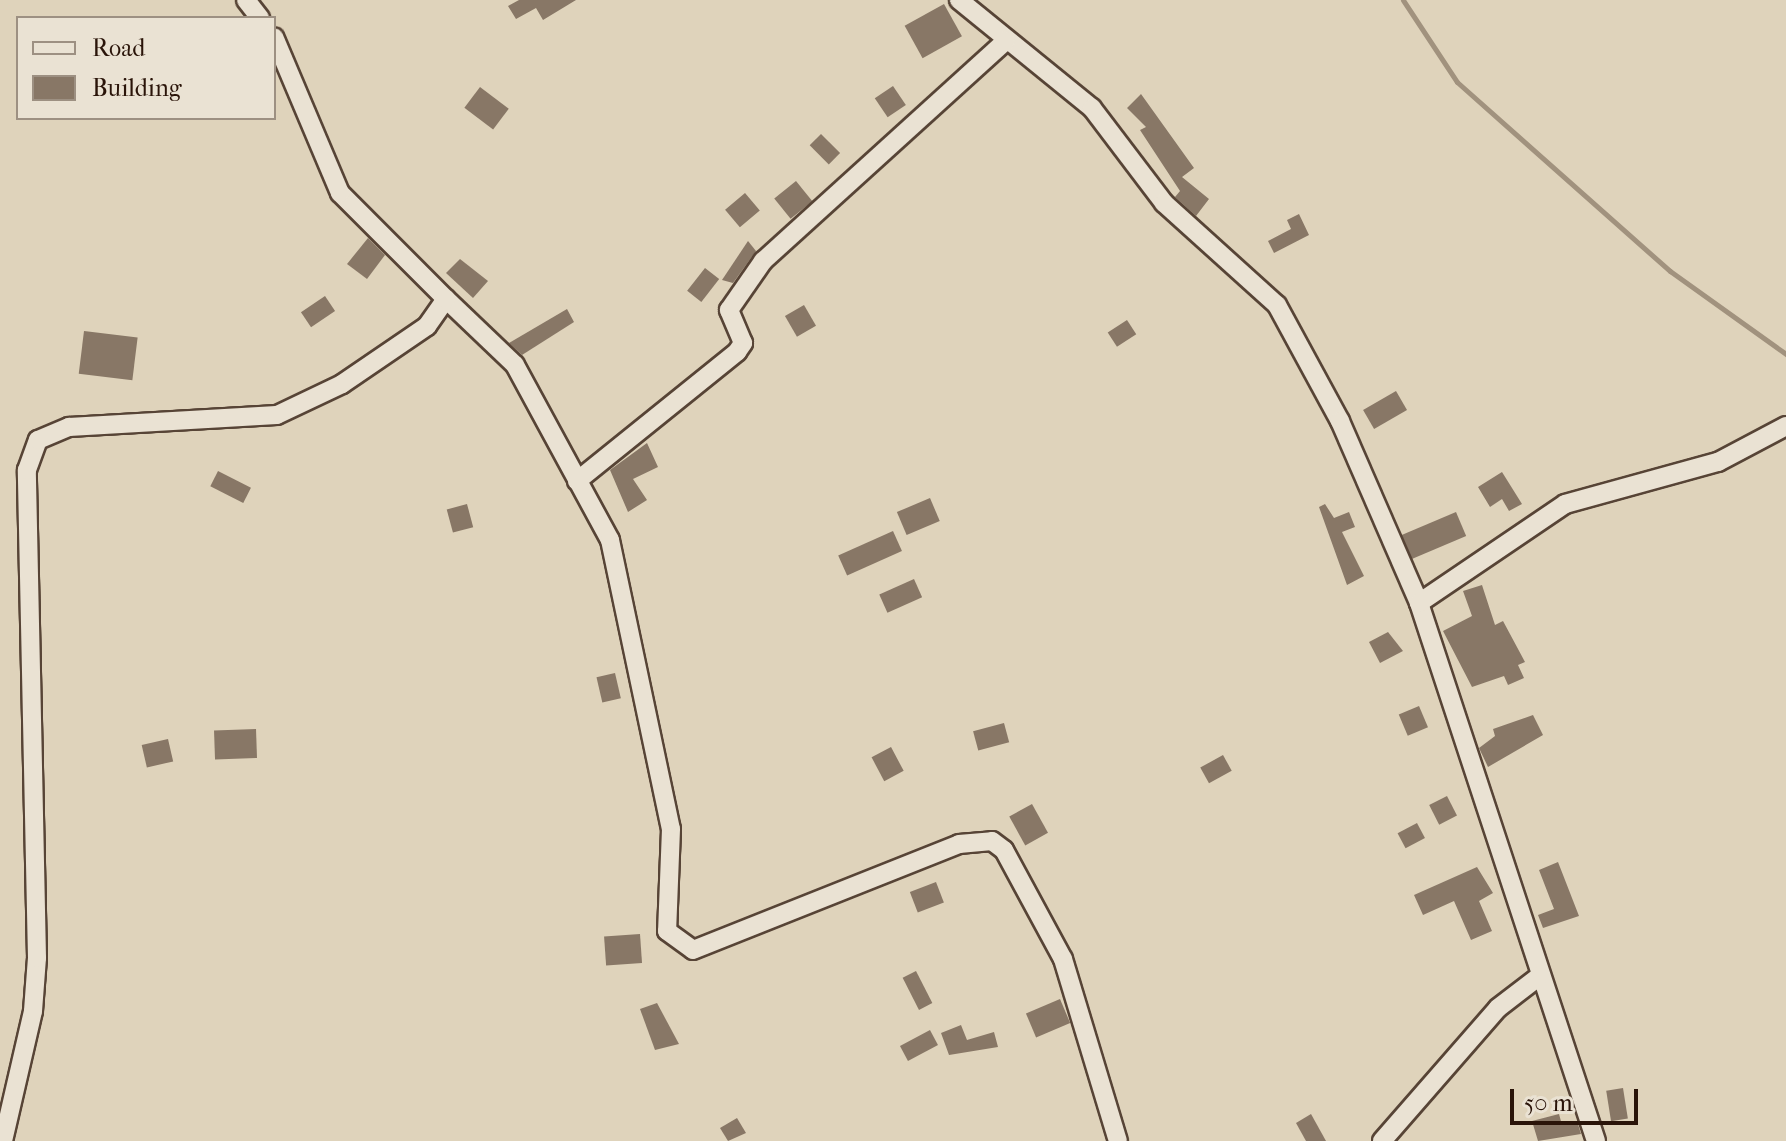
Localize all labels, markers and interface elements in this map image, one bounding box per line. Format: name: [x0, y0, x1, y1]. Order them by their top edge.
legend: [16, 16, 276, 120]
text: Road: [92, 34, 145, 62]
text: Building: [92, 74, 182, 102]
scale bar: [1514, 1073, 1642, 1123]
text: 50 m: [1524, 1089, 1573, 1117]

